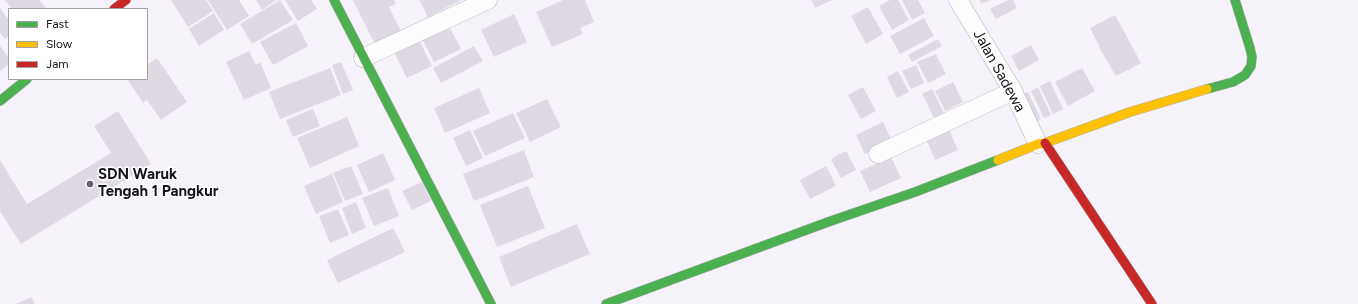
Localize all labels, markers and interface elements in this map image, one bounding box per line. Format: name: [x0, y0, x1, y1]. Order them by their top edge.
legend: [8, 8, 148, 80]
text: Fast: [46, 17, 69, 31]
street label: Jalan Sadewa: [969, 27, 1029, 115]
text: Slow: [46, 37, 72, 51]
text: Jam: [46, 57, 69, 71]
place label: SDN Waruk Tengah 1 Pangkur: [98, 166, 218, 201]
marker: SDN Waruk Tengah 1 Pangkur: [85, 179, 95, 189]

